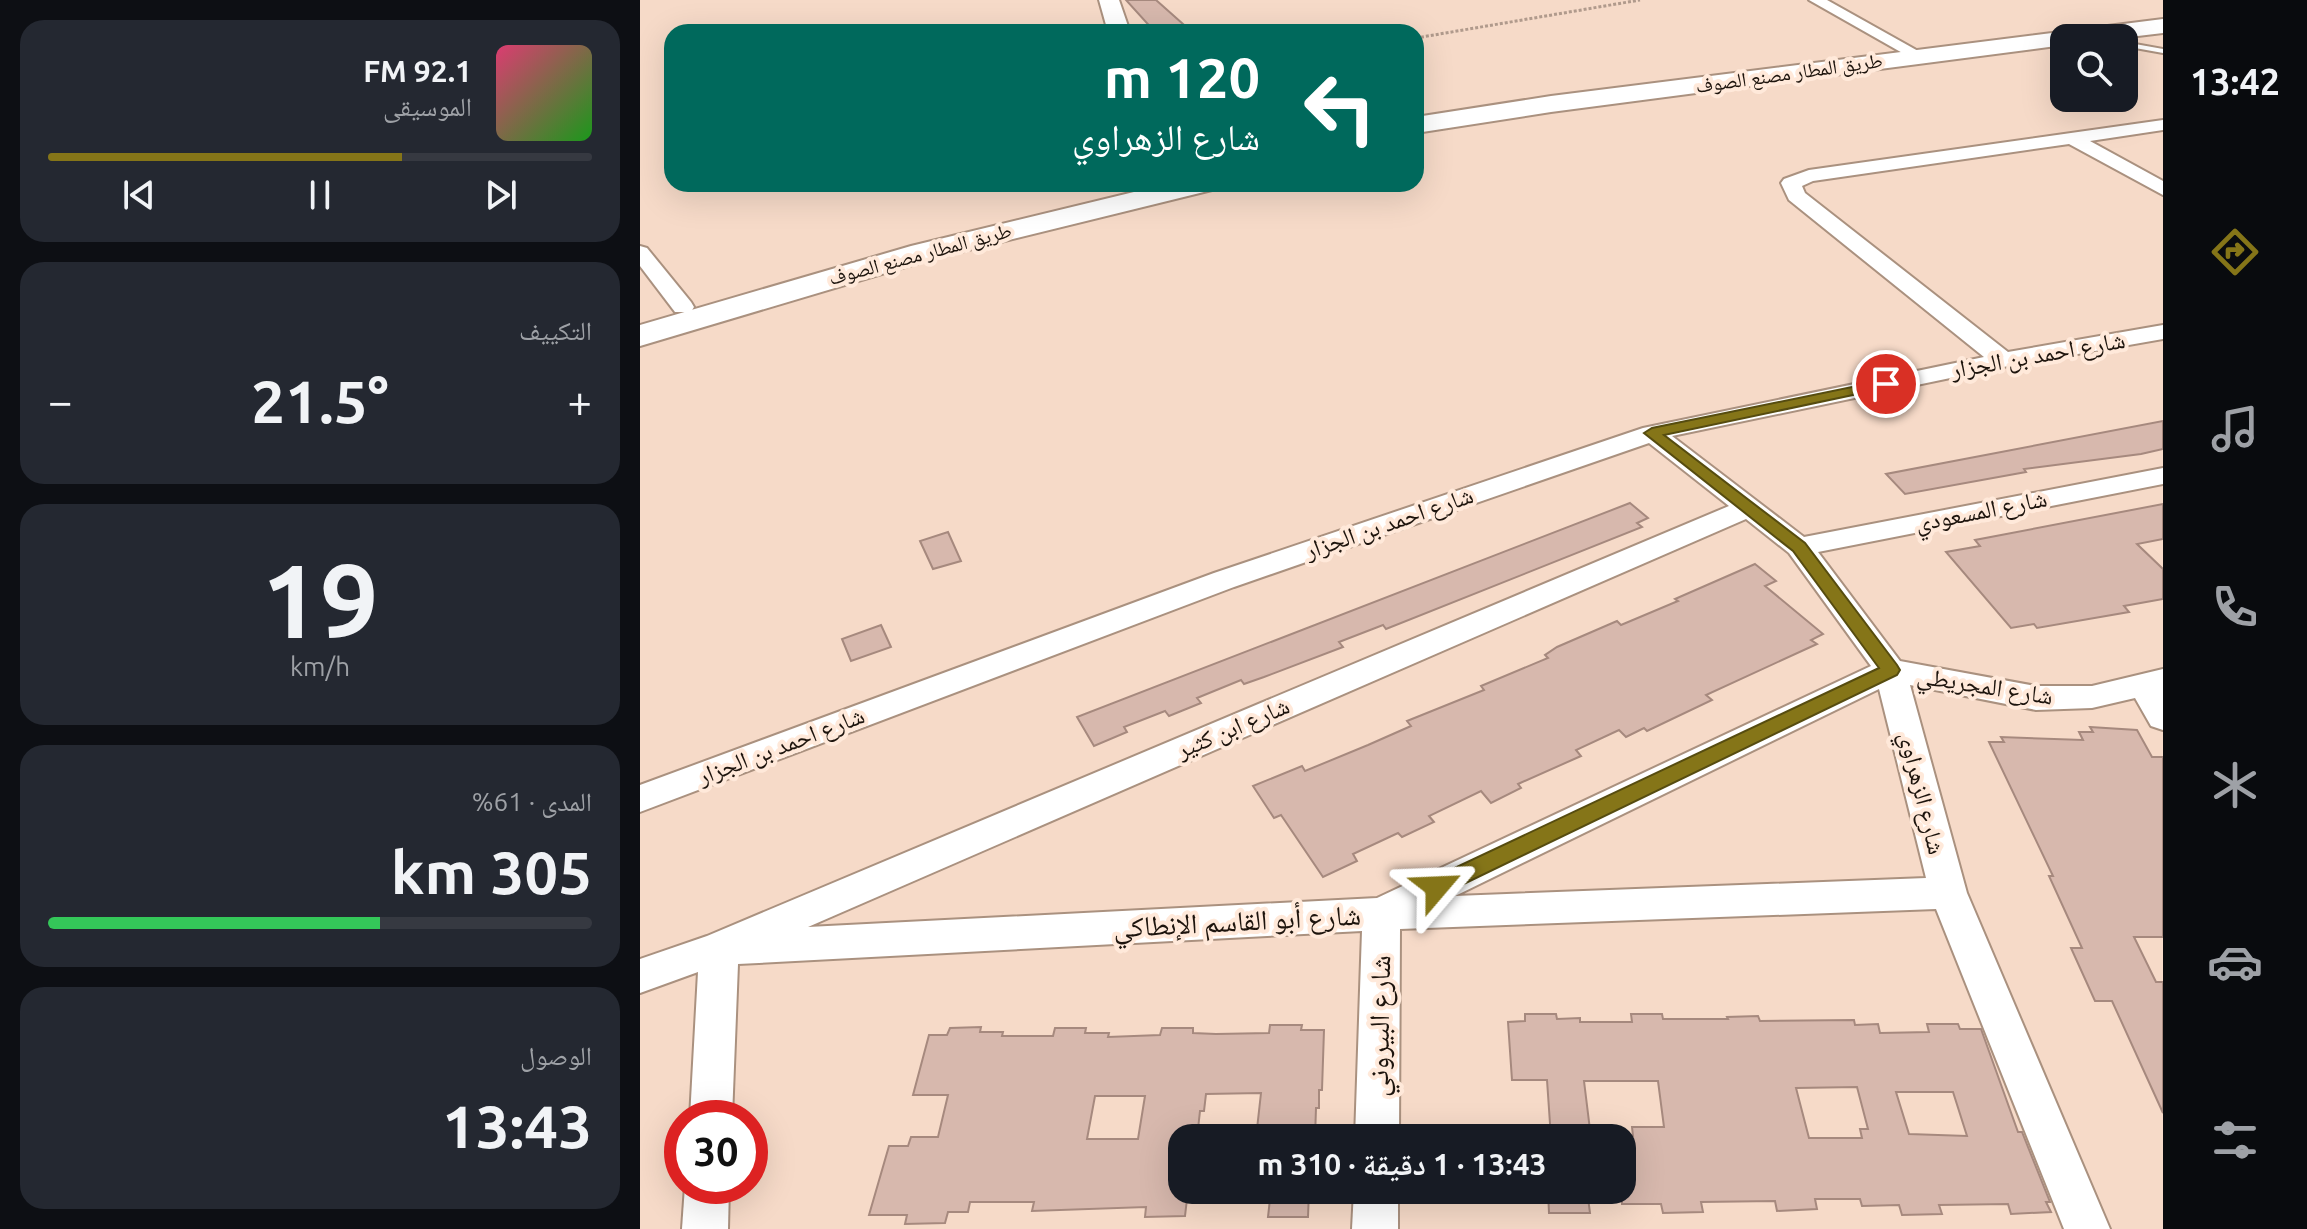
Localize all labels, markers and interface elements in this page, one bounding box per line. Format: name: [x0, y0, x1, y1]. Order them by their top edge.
map controls: [2050, 24, 2138, 112]
button: search: [2050, 24, 2138, 112]
text: 120 m: [1104, 46, 1260, 109]
street label: طريق المطار مصنع الصوف: [1694, 48, 1884, 99]
text: 92.1 FM: [363, 54, 472, 88]
icon: left: [1288, 56, 1392, 160]
text: 13:42: [2190, 61, 2280, 102]
text: الموسيقى: [383, 92, 472, 121]
text: شارع الزهراوي: [1072, 116, 1260, 157]
icon: previous: [117, 173, 161, 217]
icon: pause: [298, 173, 342, 217]
icon: next: [479, 173, 523, 217]
street label: طريق المطار مصنع الصوف: [826, 218, 1014, 291]
icon: directions: [2207, 224, 2263, 280]
text: التكييف: [519, 316, 592, 345]
street label: شارع احمد بن الجزار: [1948, 326, 2128, 385]
pin: [1852, 350, 1920, 418]
icon: arrive: [1864, 362, 1908, 406]
text: 21.5°: [251, 367, 389, 434]
text: −: [48, 376, 73, 425]
text: +: [567, 376, 592, 425]
icon: music: [2207, 401, 2263, 457]
street label: شارع احمد بن الجزار: [1300, 481, 1477, 566]
street label: شارع المسعودي: [1913, 485, 2050, 542]
text: 19: [261, 541, 379, 658]
icon: phone: [2207, 579, 2263, 635]
text: km/h: [290, 652, 350, 681]
street label: شارع المجريطي: [1914, 661, 2055, 716]
street label: شارع ابن كثير: [1171, 692, 1294, 766]
street label: شارع احمد بن الجزار: [693, 701, 869, 792]
street label: شارع الزهراوي: [1888, 729, 1951, 858]
icon: climate: [2207, 757, 2263, 813]
text: المدى · 61%: [472, 787, 592, 816]
text: 305 km: [391, 838, 592, 905]
position arrow: [1395, 845, 1479, 929]
street label: شارع أبو القاسم الإنطاكي: [1112, 898, 1362, 951]
icon: car: [2207, 934, 2263, 990]
street label: شارع البيروني: [1362, 955, 1403, 1097]
text: الوصول: [520, 1041, 592, 1070]
text: 13:43: [442, 1092, 592, 1159]
speed limit sign: 30: [664, 1100, 768, 1204]
icon: filters: [2207, 1112, 2263, 1168]
text: 13:43 · 1 دقيقة · 310 m: [1257, 1147, 1547, 1181]

